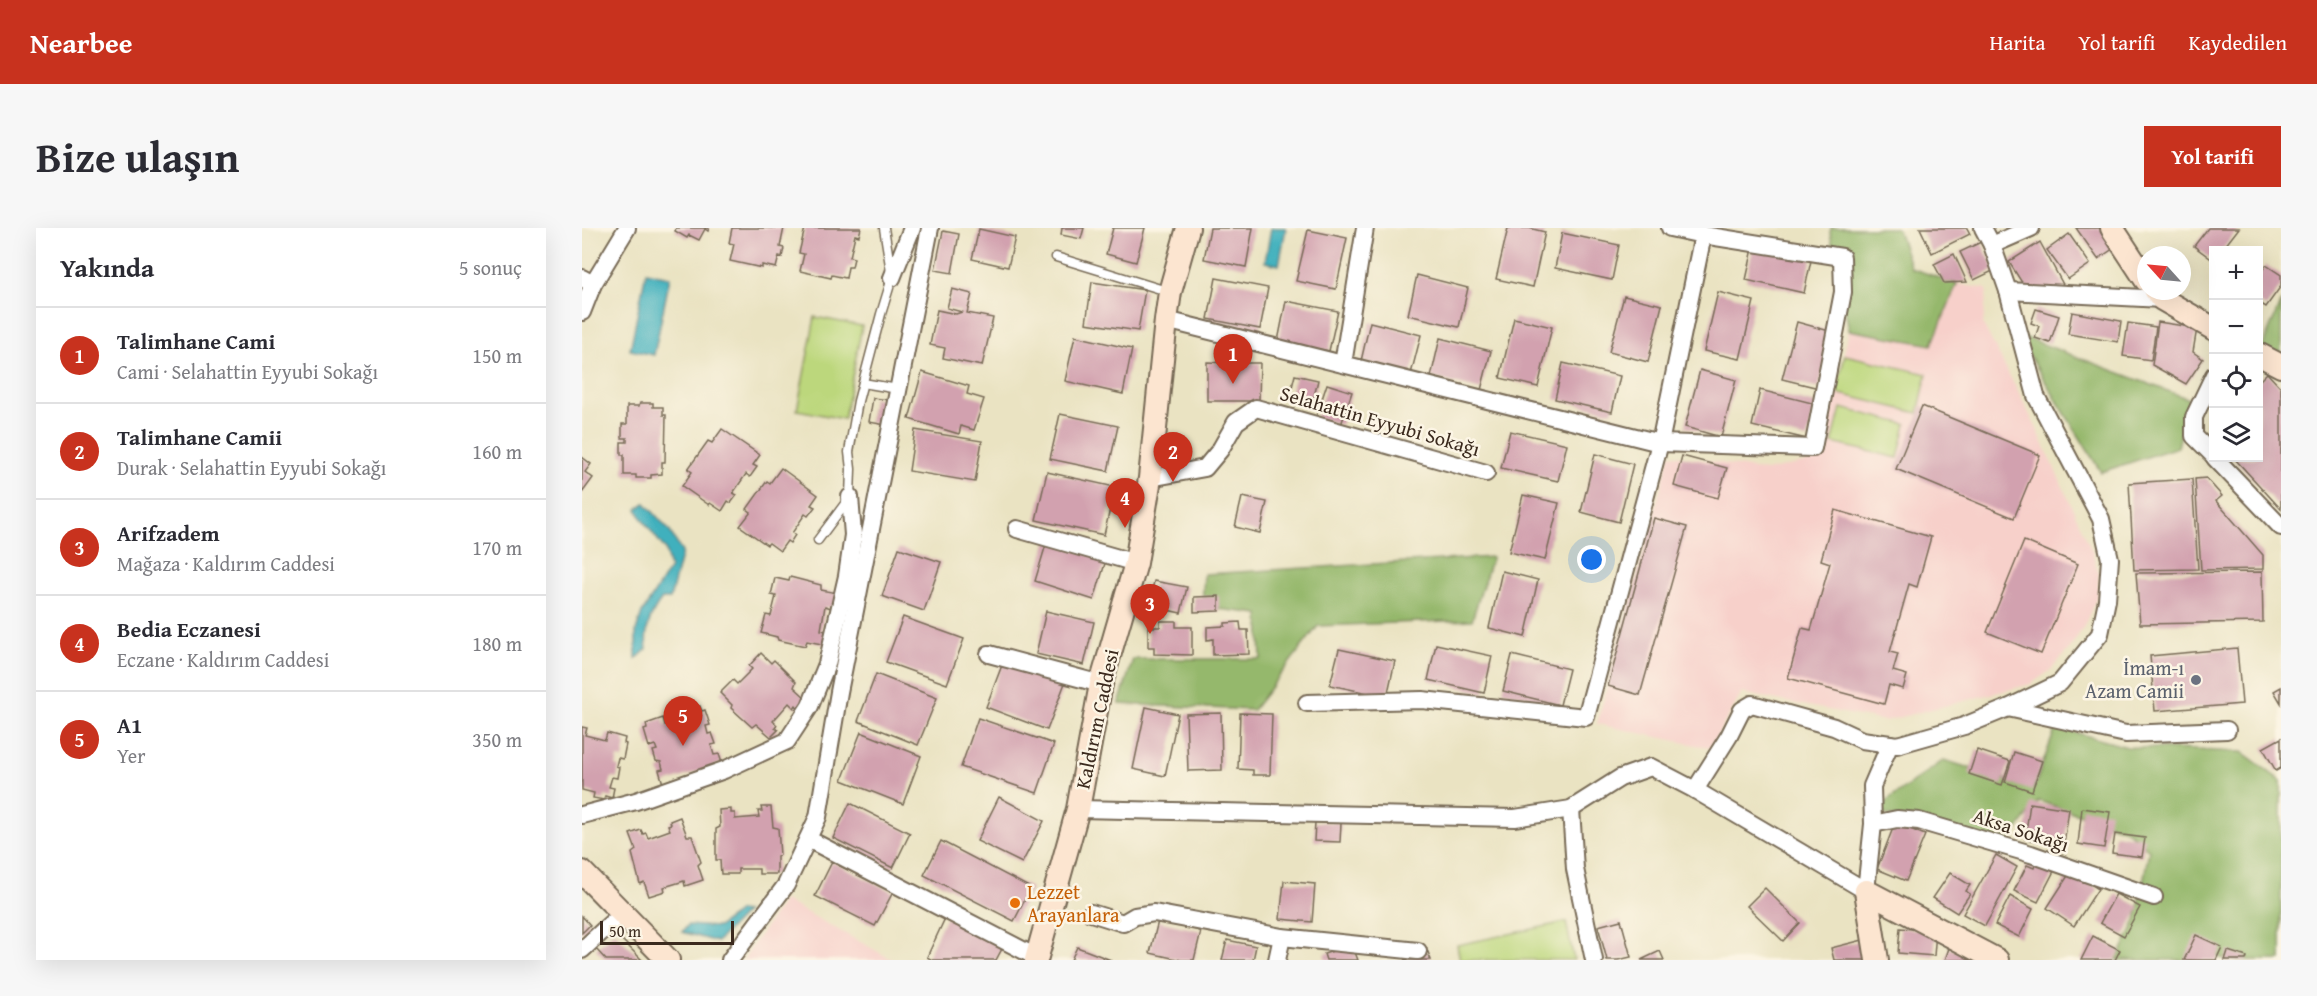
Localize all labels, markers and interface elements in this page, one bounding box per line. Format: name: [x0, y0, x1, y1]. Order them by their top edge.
text: Nearbee: [30, 22, 133, 63]
text: Harita: [1990, 27, 2045, 58]
text: Yol tarifi: [2078, 27, 2155, 58]
text: Kaydedilen: [2188, 27, 2287, 58]
text: Bize ulaşın: [36, 126, 239, 187]
button: Yol tarifi: [2144, 126, 2281, 187]
north arrow: [2137, 246, 2191, 300]
map controls: [2209, 246, 2263, 462]
button: +: [2209, 246, 2263, 300]
text: Yakında: [60, 248, 154, 287]
text: 5 sonuç: [459, 253, 522, 282]
button: −: [2209, 300, 2263, 354]
text: Talimhane Cami: [117, 325, 275, 357]
pin: 1: [1214, 334, 1252, 384]
text: 1: [74, 341, 85, 370]
text: 150 m: [472, 341, 522, 370]
button: locate: [2209, 354, 2263, 408]
text: Cami · Selahattin Eyyubi Sokağı: [117, 357, 378, 386]
street label: Selahattin Eyyubi Sokağı: [1277, 378, 1484, 463]
button: layers: [2209, 408, 2263, 462]
text: Talimhane Camii: [117, 421, 282, 453]
pin: 2: [1154, 432, 1192, 482]
text: 2: [74, 437, 85, 466]
text: 160 m: [472, 437, 522, 466]
text: Durak · Selahattin Eyyubi Sokağı: [117, 453, 386, 482]
pin: 4: [1106, 478, 1144, 528]
text: Arifzadem: [117, 517, 220, 549]
text: 3: [74, 533, 85, 562]
text: 170 m: [472, 533, 522, 562]
your location: [1577, 545, 1606, 574]
text: Mağaza · Kaldırım Caddesi: [117, 549, 335, 578]
pin: 3: [1130, 584, 1170, 634]
text: Bedia Eczanesi: [117, 613, 261, 645]
text: 4: [74, 629, 85, 658]
text: 180 m: [472, 629, 522, 658]
text: Eczane · Kaldırım Caddesi: [117, 645, 329, 674]
street label: Kaldırım Caddesi: [1068, 646, 1126, 792]
place label: İmam-ı Azam Camii: [2085, 653, 2184, 705]
marker: İmam-ı Azam Camii: [2189, 673, 2203, 687]
pin: 5: [664, 696, 702, 746]
text: A1: [117, 709, 142, 741]
text: 5: [74, 725, 85, 754]
text: 350 m: [472, 725, 522, 754]
text: Yer: [117, 741, 145, 770]
street label: Aksa Sokağı: [1969, 800, 2073, 859]
place label: Lezzet Arayanlara: [1027, 877, 1120, 929]
marker: Lezzet Arayanlara: [1008, 896, 1022, 910]
scale bar: [600, 918, 734, 946]
text: 50 m: [609, 919, 641, 943]

